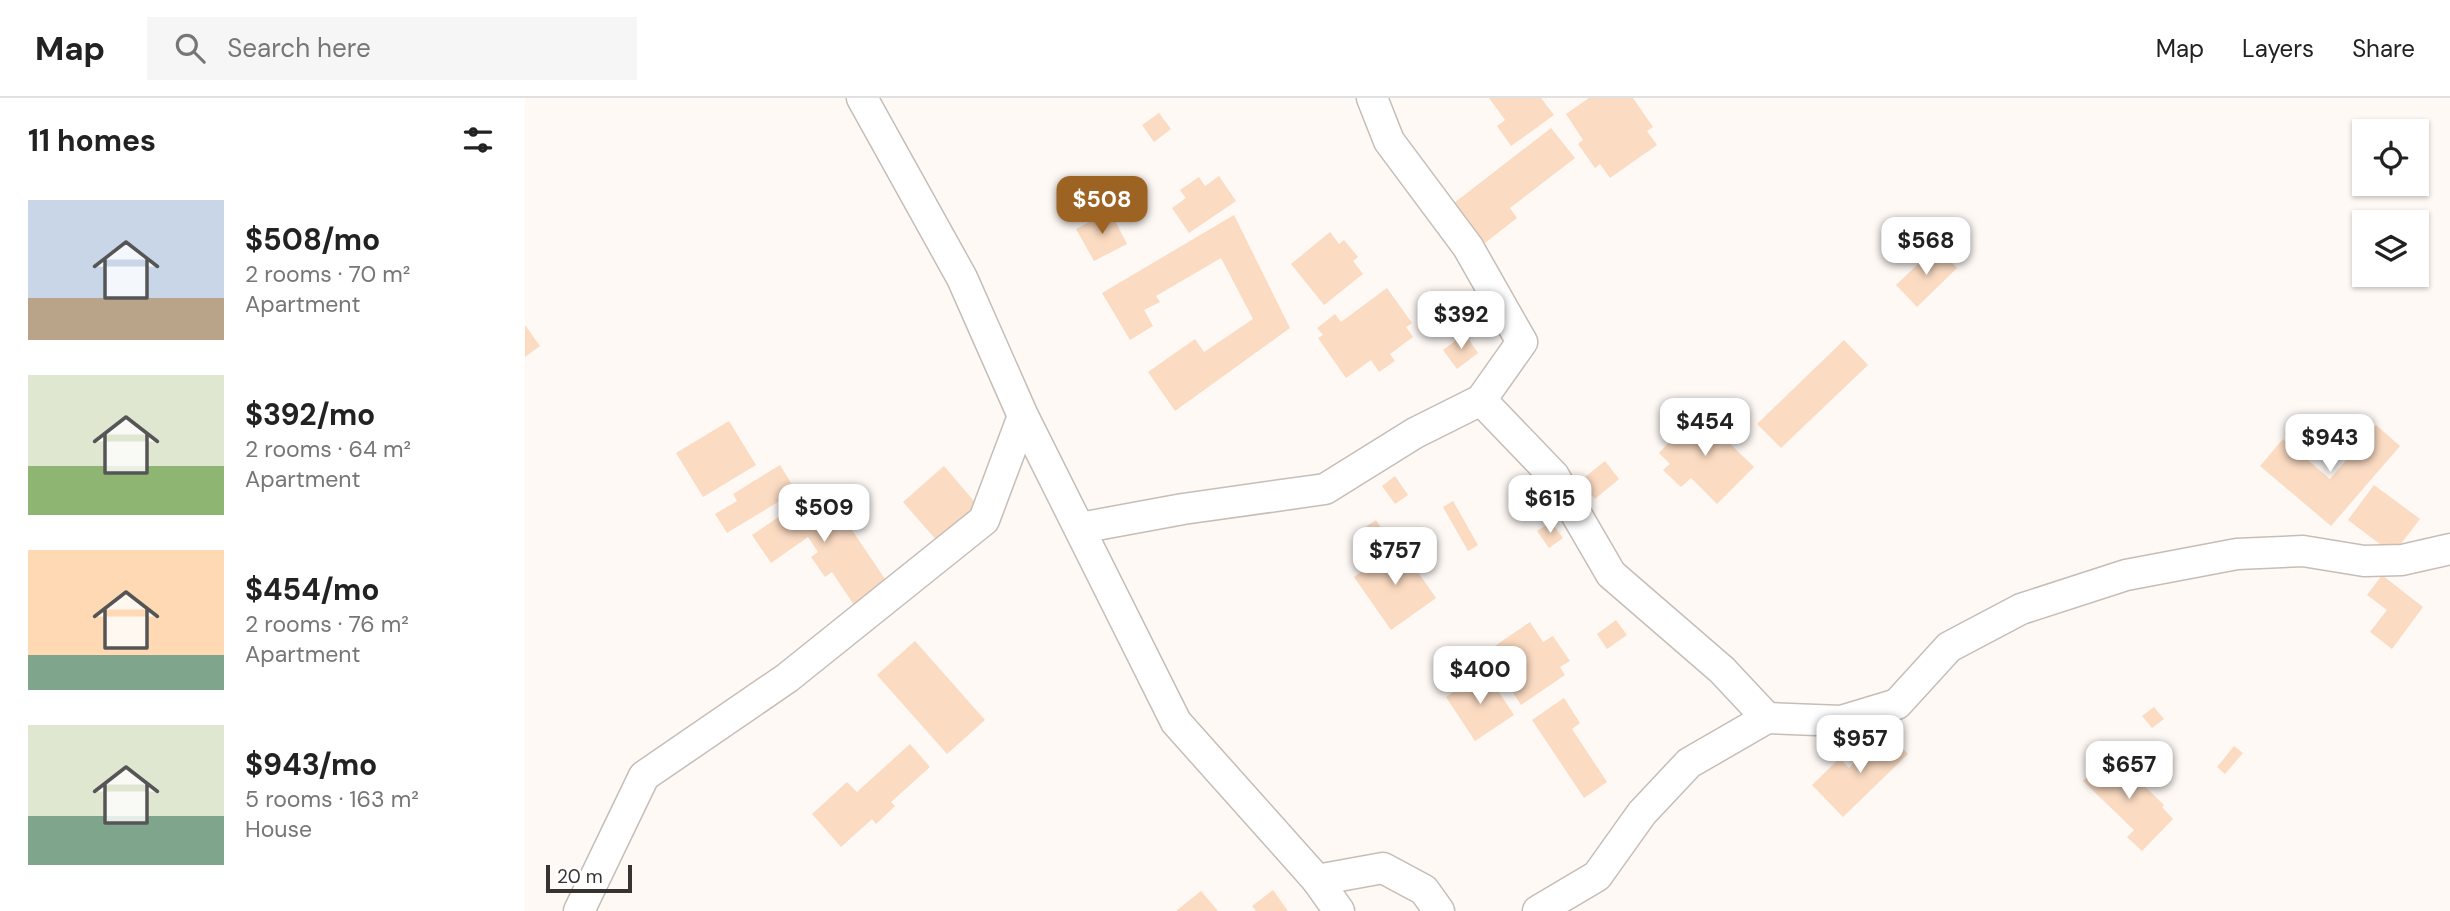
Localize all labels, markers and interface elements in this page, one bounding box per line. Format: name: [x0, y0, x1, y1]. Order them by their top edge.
search box: [147, 17, 637, 80]
text: Map: [35, 27, 105, 70]
icon: search: [171, 29, 209, 67]
text: Search here: [227, 31, 371, 65]
text: Map: [2156, 33, 2204, 64]
text: Layers: [2242, 33, 2314, 64]
text: Share: [2352, 33, 2415, 64]
map controls: [2352, 119, 2429, 287]
button: locate: [2352, 119, 2429, 196]
text: 11 homes: [28, 121, 156, 160]
icon: filters: [459, 121, 497, 159]
pin: $508: [1061, 176, 1143, 236]
text: $508: [1073, 184, 1131, 214]
button: layers: [2352, 210, 2429, 287]
pin: $568: [1885, 218, 1967, 277]
text: $508/mo: [245, 220, 380, 259]
text: $568: [1897, 225, 1955, 255]
icon: home: [84, 228, 168, 312]
text: 2 rooms · 70 m²: [245, 259, 410, 289]
text: Apartment: [245, 289, 360, 319]
pin: $392: [1420, 292, 1502, 351]
text: $392: [1434, 299, 1488, 329]
text: $392/mo: [245, 395, 375, 434]
pin: $454: [1664, 398, 1746, 458]
icon: home: [84, 403, 168, 487]
text: $454: [1676, 406, 1734, 436]
pin: $943: [2289, 414, 2371, 474]
text: $943: [2301, 422, 2359, 452]
text: 2 rooms · 64 m²: [245, 434, 411, 464]
text: Apartment: [245, 464, 360, 494]
pin: $615: [1509, 476, 1591, 535]
text: $615: [1524, 483, 1576, 513]
pin: $509: [783, 484, 865, 544]
text: $509: [795, 492, 854, 522]
pin: $757: [1354, 528, 1436, 587]
text: $757: [1369, 535, 1421, 565]
text: $454/mo: [245, 570, 380, 609]
icon: home: [84, 578, 168, 662]
text: 2 rooms · 76 m²: [245, 609, 409, 639]
text: Apartment: [245, 639, 360, 669]
pin: $400: [1439, 646, 1521, 706]
text: $400: [1449, 654, 1511, 684]
pin: $957: [1819, 716, 1901, 775]
text: $957: [1833, 723, 1888, 753]
pin: $657: [2088, 742, 2170, 801]
text: $943/mo: [245, 745, 377, 784]
text: $657: [2102, 749, 2156, 779]
icon: home: [84, 753, 168, 837]
text: 5 rooms · 163 m²: [245, 784, 419, 814]
text: House: [245, 814, 312, 844]
scale bar: [546, 862, 632, 894]
text: 20 m: [557, 864, 603, 889]

